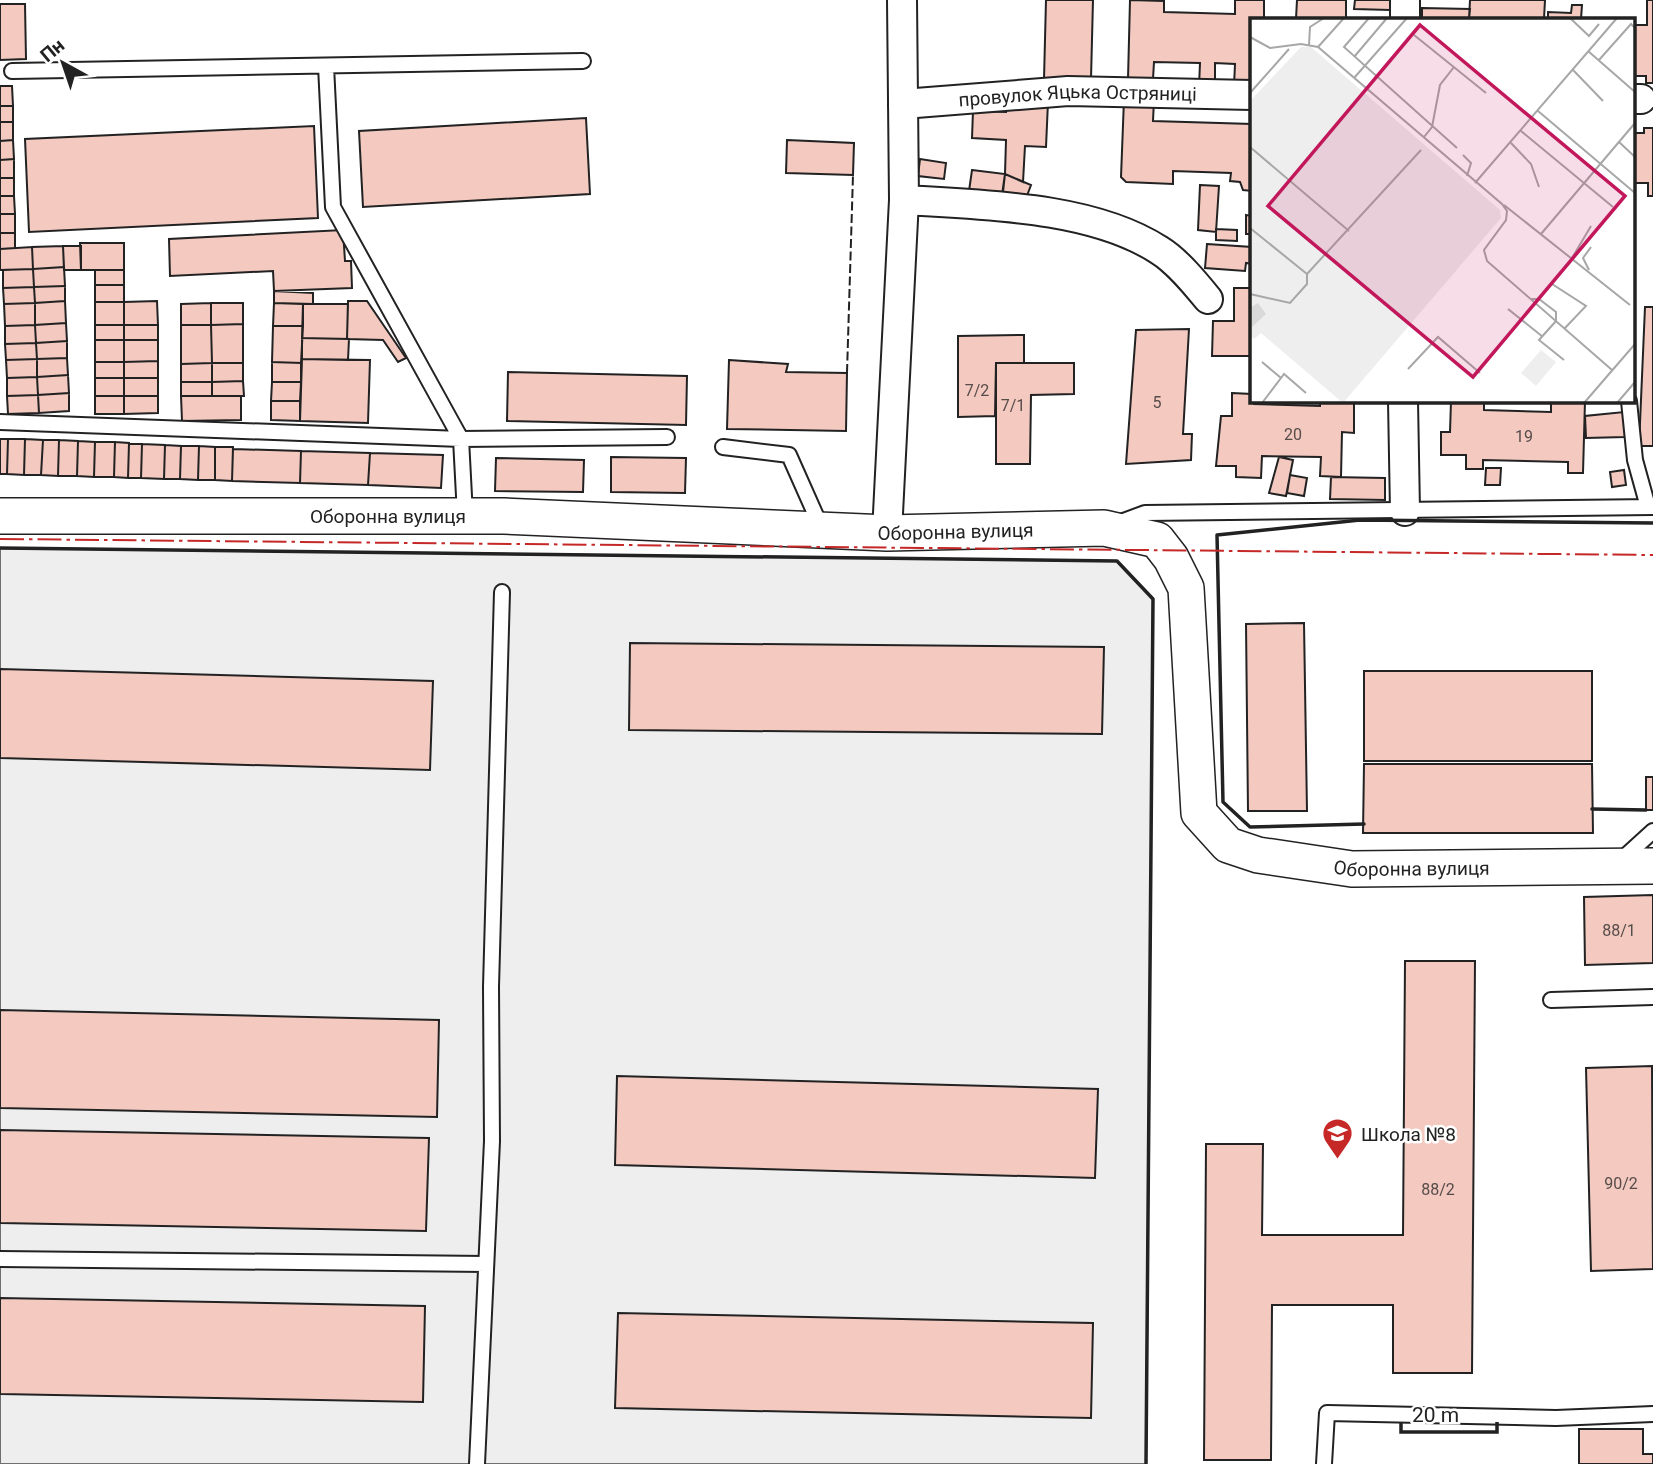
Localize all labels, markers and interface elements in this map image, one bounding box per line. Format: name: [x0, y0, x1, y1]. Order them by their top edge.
inset map: [1250, 18, 1636, 402]
north arrow: [28, 28, 98, 98]
text: Пн: [36, 34, 69, 67]
street label: провулок Яцька Остряниці: [958, 80, 1197, 112]
house number: 7/2: [965, 381, 989, 400]
house number: 5: [1153, 393, 1162, 412]
house number: 7/1: [1001, 396, 1025, 415]
house number: 20: [1284, 425, 1302, 444]
house number: 19: [1515, 427, 1533, 446]
street label: Оборонна вулиця: [310, 505, 466, 528]
street label: Оборонна вулиця: [877, 519, 1034, 545]
street label: Оборонна вулиця: [1332, 855, 1490, 882]
house number: 88/1: [1602, 921, 1636, 940]
school or university icon: Школа №8: [1321, 1117, 1355, 1161]
place label: Школа №8: [1361, 1123, 1456, 1146]
house number: 90/2: [1604, 1174, 1638, 1193]
house number: 88/2: [1421, 1180, 1455, 1199]
scale bar: [1401, 1390, 1497, 1434]
text: 20 m: [1412, 1403, 1459, 1427]

